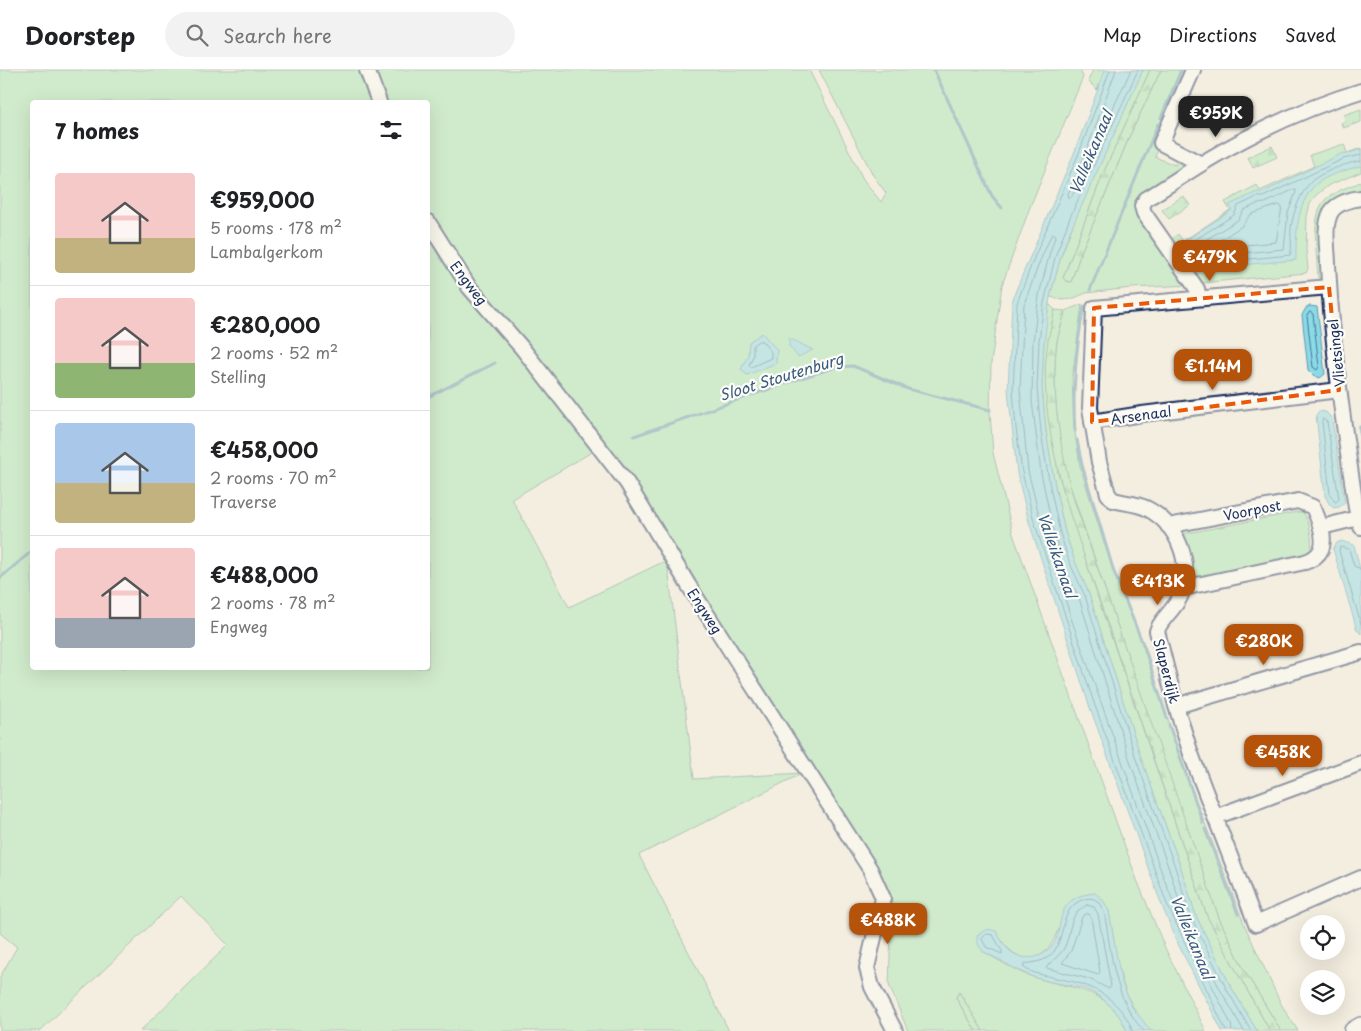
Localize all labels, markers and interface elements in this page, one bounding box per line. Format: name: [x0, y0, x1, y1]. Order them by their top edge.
search box: [165, 12, 515, 57]
text: Doorstep: [25, 17, 135, 53]
icon: search: [183, 21, 211, 49]
text: Search here: [223, 21, 332, 49]
text: Map: [1103, 21, 1141, 48]
text: Directions: [1169, 21, 1257, 48]
text: Saved: [1285, 21, 1336, 48]
pin: €959K: [1181, 96, 1251, 138]
text: €959K: [1189, 100, 1243, 124]
water label: Valleikanaal: [1062, 104, 1119, 197]
text: 7 homes: [55, 114, 139, 146]
icon: filters: [377, 116, 405, 144]
text: €959,000: [210, 183, 315, 215]
icon: home: [95, 193, 155, 253]
text: 5 rooms · 178 m²: [210, 215, 342, 239]
text: Lambalgerkom: [210, 239, 323, 263]
pin: €479K: [1175, 240, 1245, 282]
text: €479K: [1183, 244, 1237, 268]
street label: Engweg: [445, 256, 493, 310]
text: €280,000: [210, 308, 320, 340]
icon: home: [95, 318, 155, 378]
street label: Vlietsingel: [1322, 318, 1350, 388]
text: 2 rooms · 52 m²: [210, 340, 338, 364]
water label: Sloot Stoutenburg: [716, 346, 847, 406]
pin: €1.14M: [1172, 348, 1254, 391]
text: €1.14M: [1185, 353, 1241, 377]
text: Stelling: [210, 364, 266, 388]
street label: Arsenaal: [1109, 400, 1173, 430]
text: €458,000: [210, 433, 318, 465]
icon: home: [95, 443, 155, 503]
text: 2 rooms · 70 m²: [210, 465, 337, 489]
text: Traverse: [210, 489, 277, 513]
street label: Voorpost: [1221, 494, 1283, 526]
water label: Valleikanaal: [1033, 509, 1084, 603]
text: €488,000: [210, 558, 318, 590]
pin: €413K: [1123, 564, 1193, 606]
icon: home: [95, 568, 155, 628]
text: €413K: [1131, 568, 1185, 592]
street label: Engweg: [682, 584, 728, 638]
text: 2 rooms · 78 m²: [210, 590, 336, 614]
text: Engweg: [210, 614, 268, 638]
pin: €280K: [1229, 624, 1299, 666]
text: €280K: [1235, 628, 1293, 652]
street label: Slaperdijk: [1148, 636, 1186, 706]
pin: €458K: [1248, 734, 1318, 777]
text: €458K: [1255, 739, 1311, 763]
water label: Valleikanaal: [1166, 892, 1221, 985]
pin: €488K: [853, 902, 923, 945]
text: €488K: [860, 907, 916, 931]
map controls: [1300, 915, 1345, 1015]
button: locate: [1300, 915, 1345, 960]
button: layers: [1300, 970, 1345, 1015]

